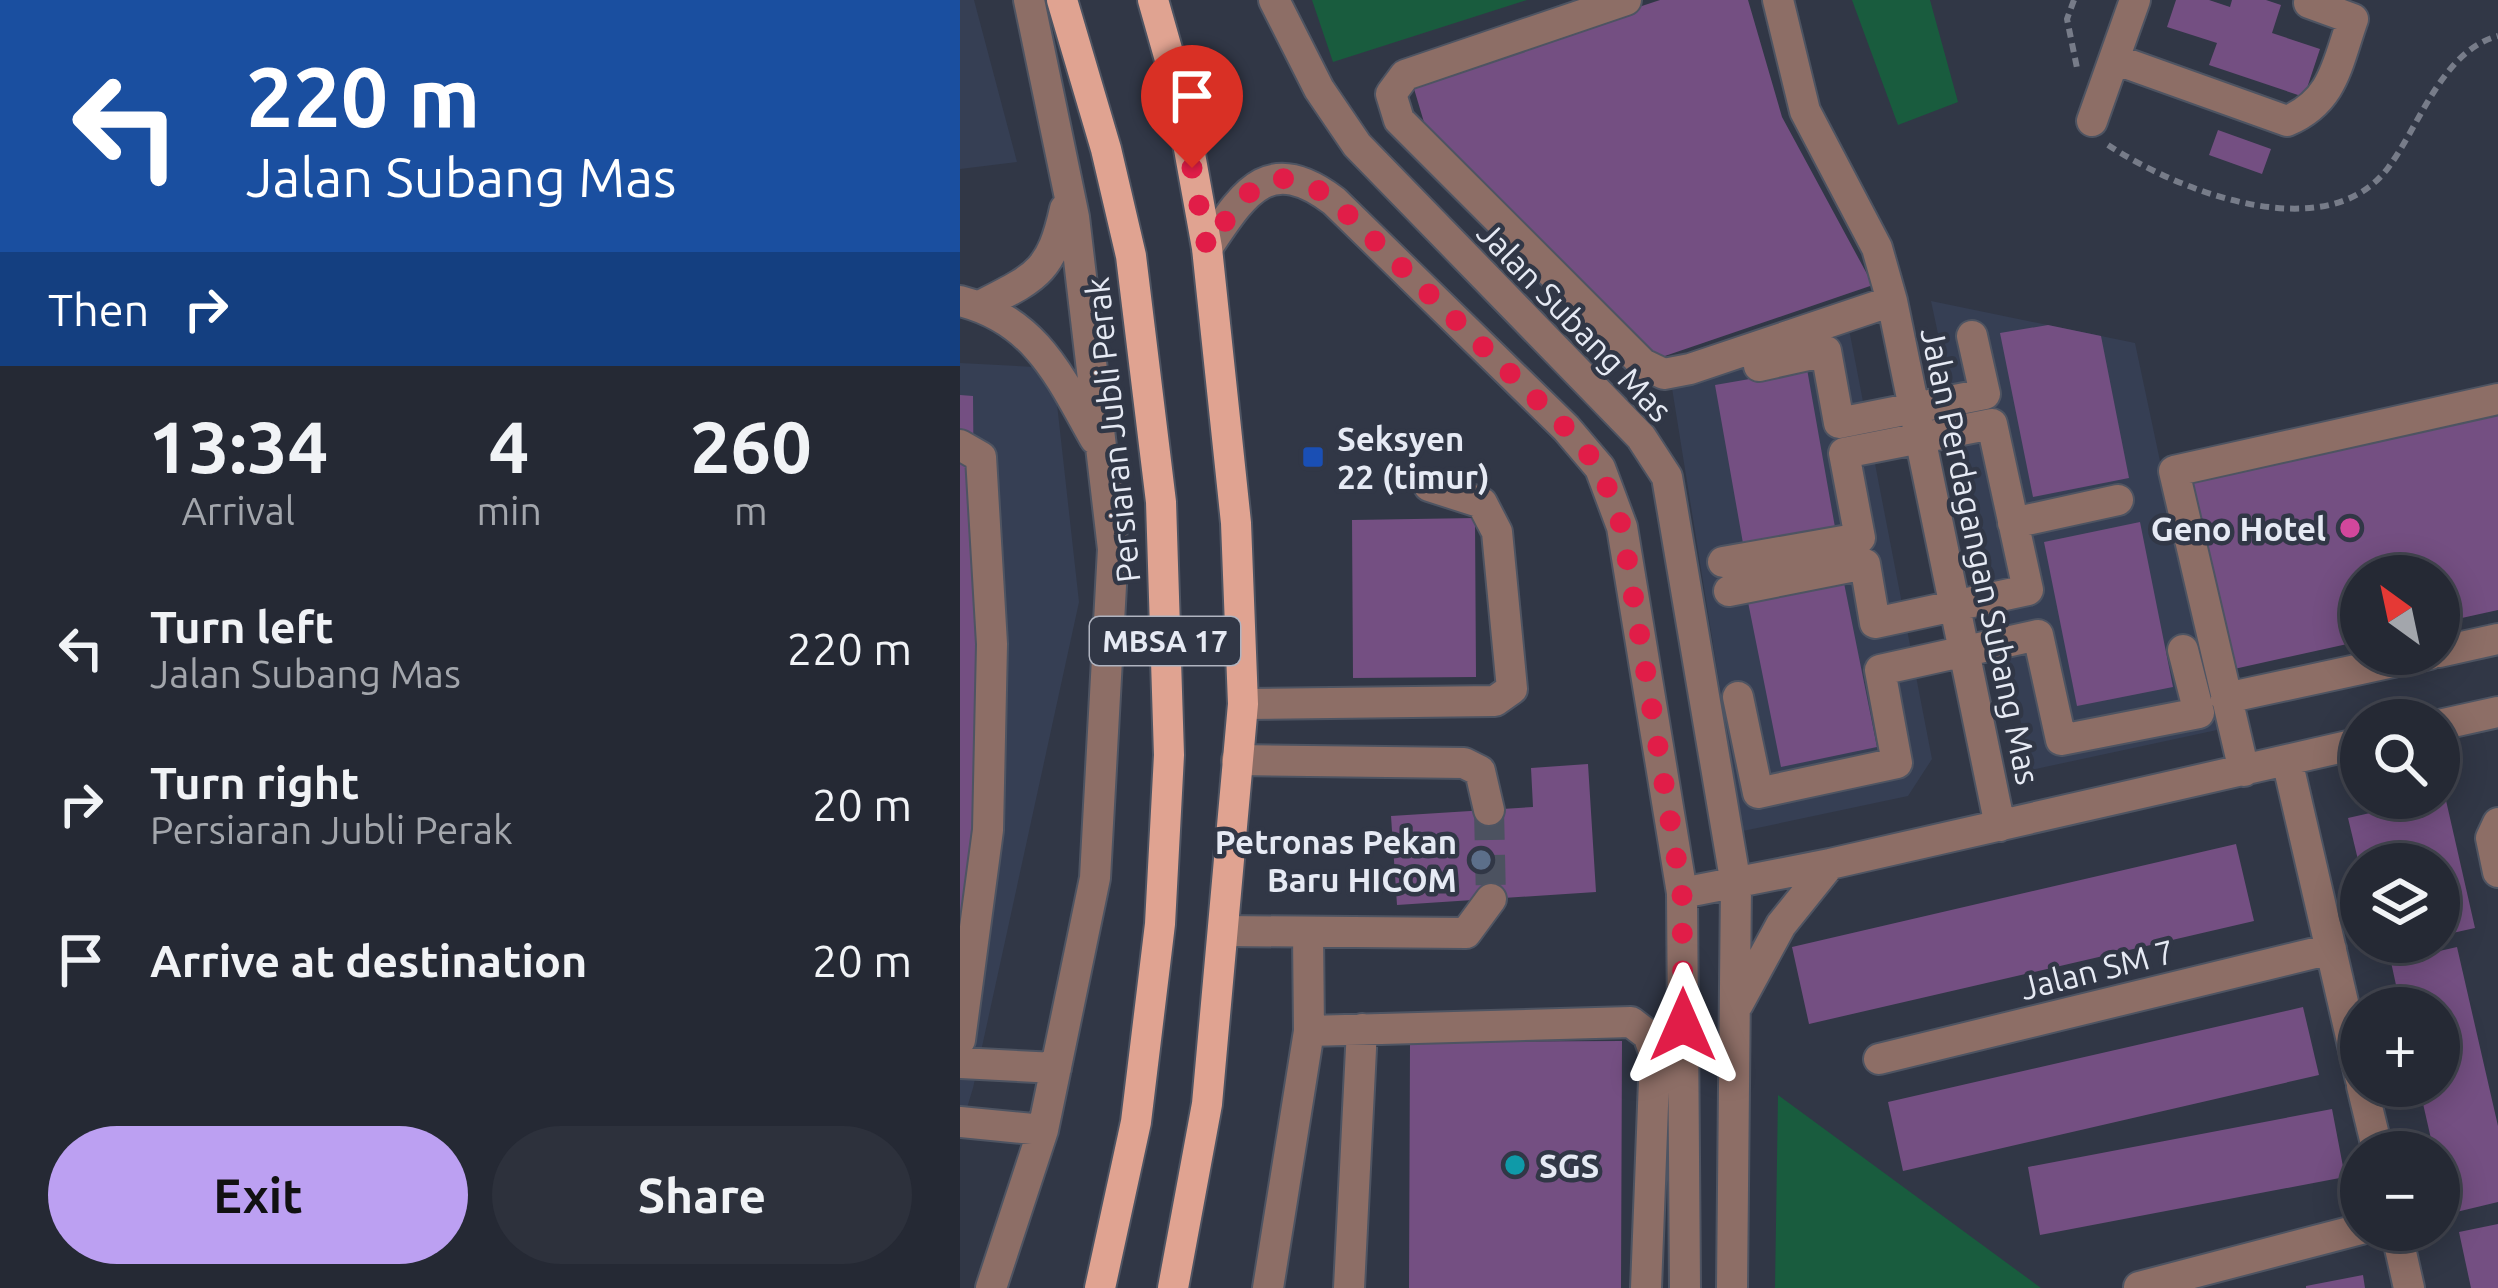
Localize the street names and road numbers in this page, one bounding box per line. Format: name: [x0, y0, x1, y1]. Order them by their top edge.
street label: Jalan Subang Mas: [1470, 214, 1680, 428]
street label: Persiaran Jubli Perak: [1078, 275, 1146, 585]
street label: Jalan Perdagangan Subang Mas: [1914, 324, 2048, 788]
road number: MBSA 17: [1090, 617, 1240, 665]
street label: Jalan SM 7: [2016, 932, 2178, 1006]

